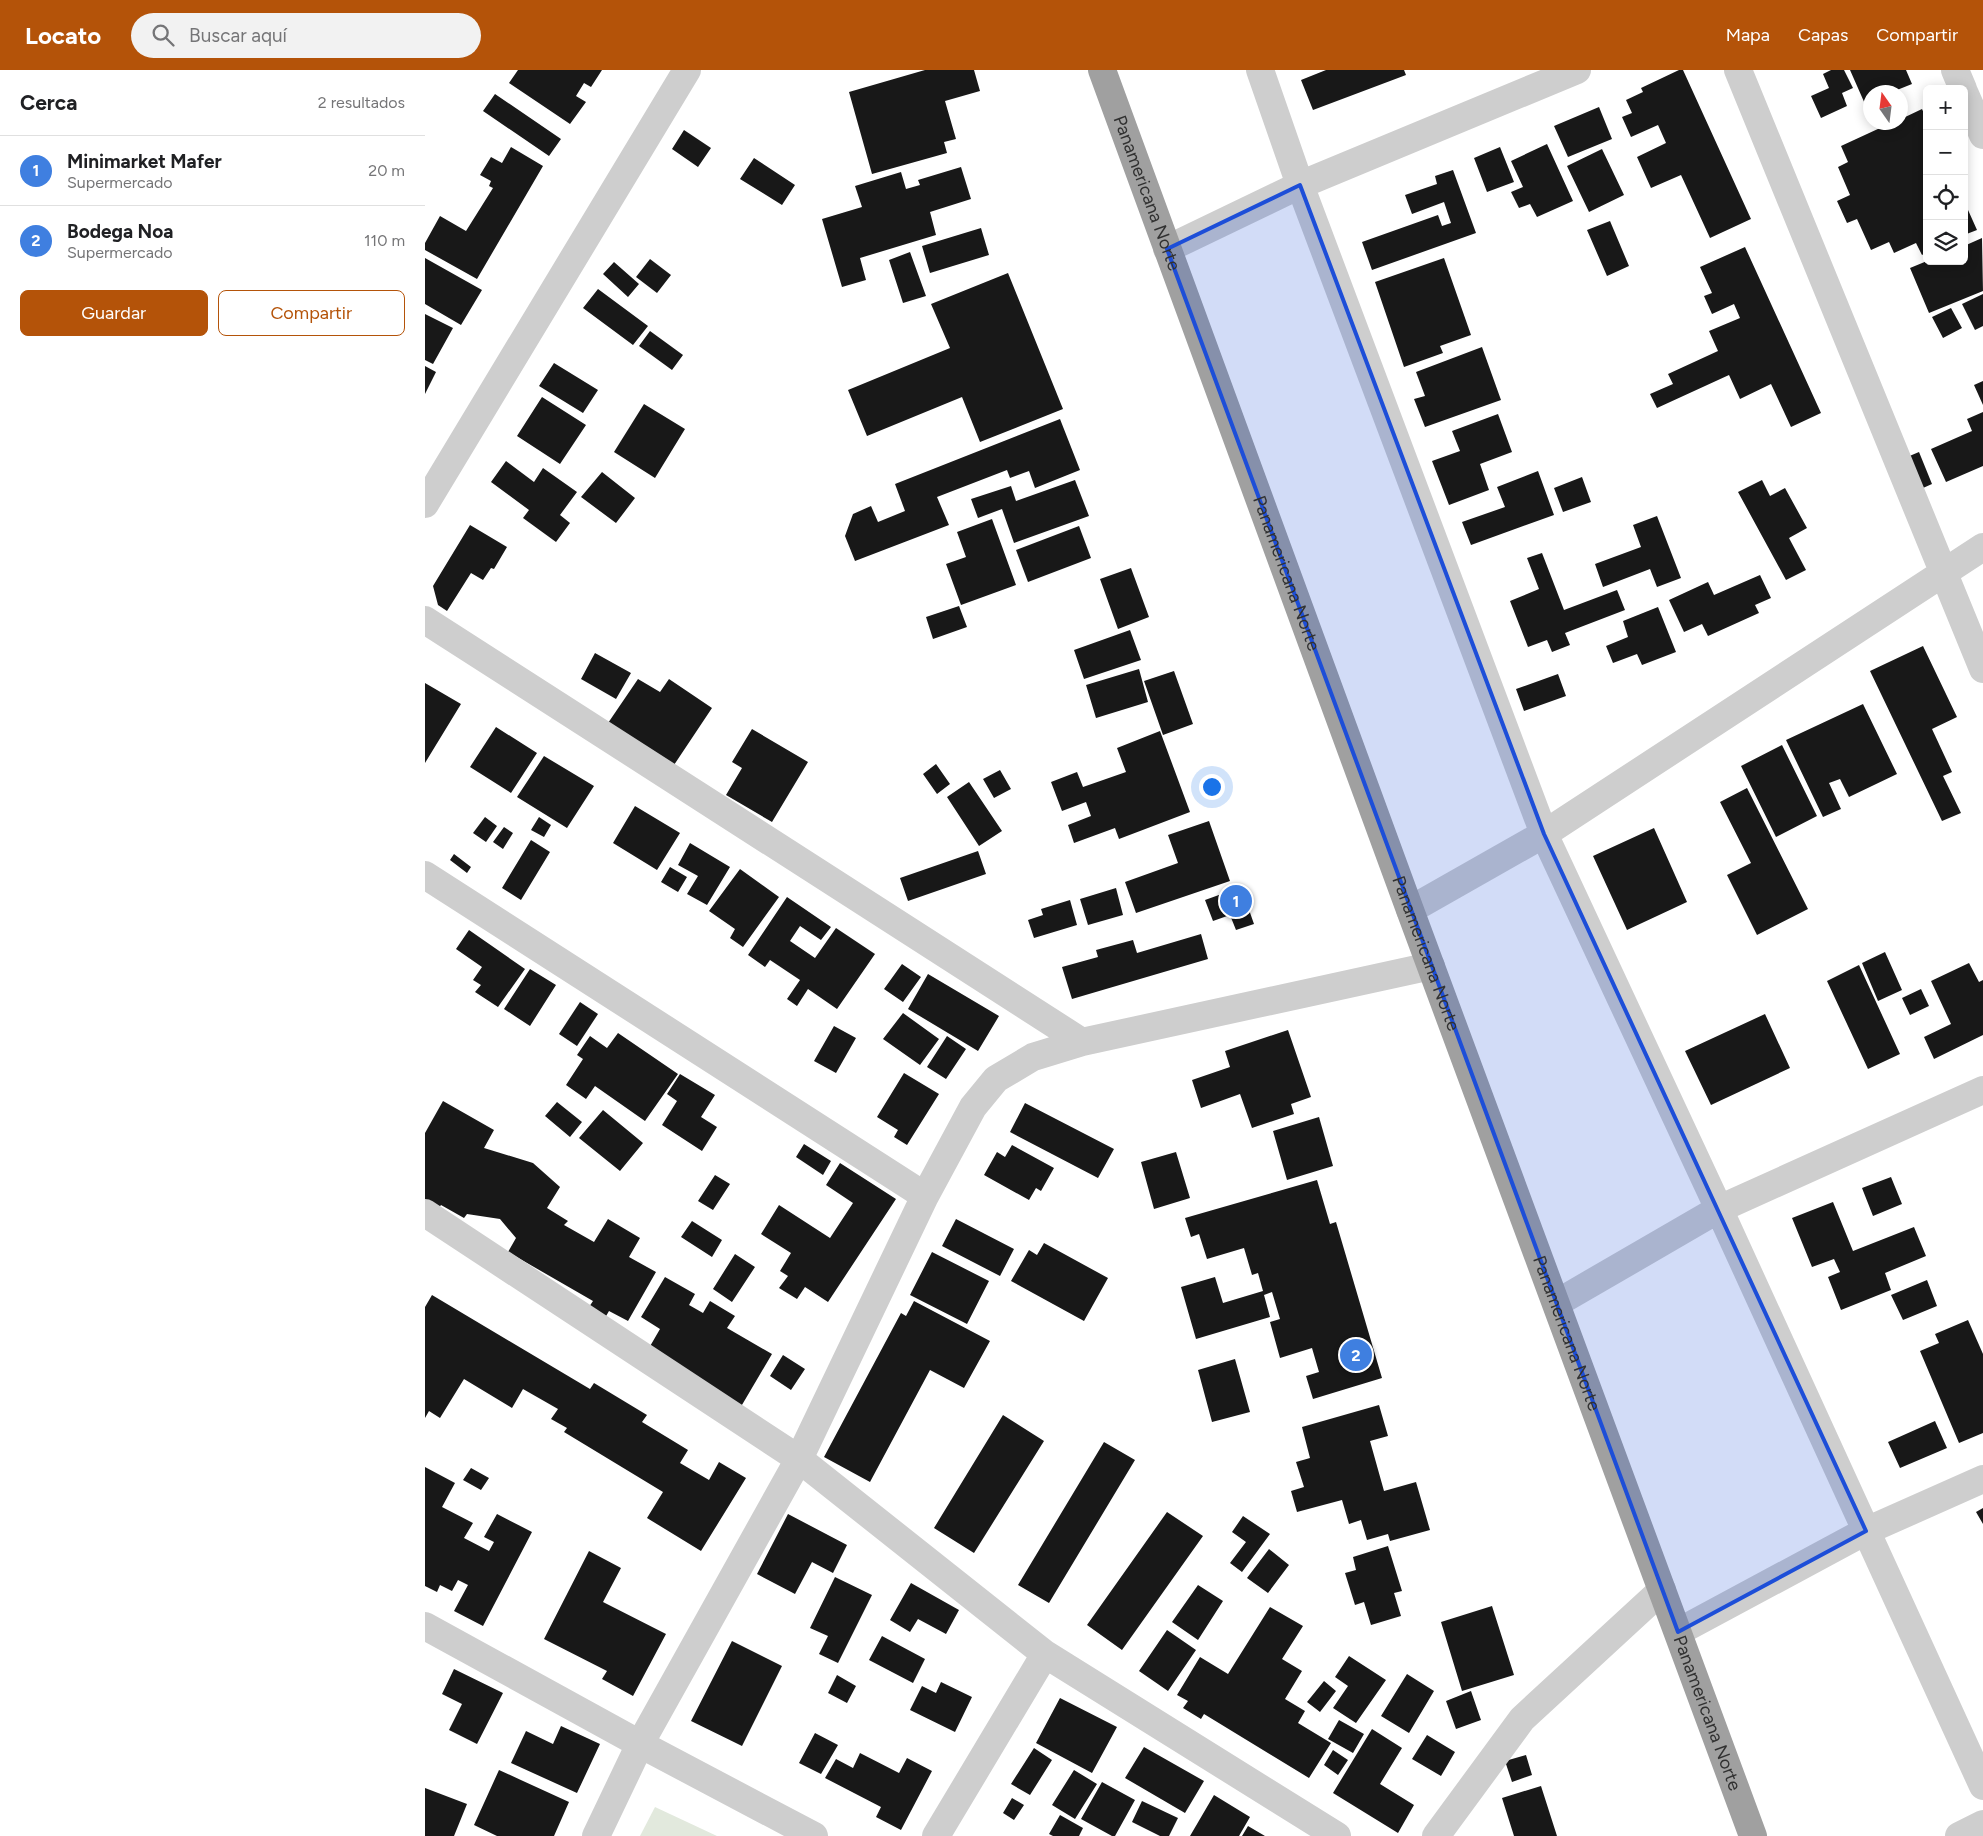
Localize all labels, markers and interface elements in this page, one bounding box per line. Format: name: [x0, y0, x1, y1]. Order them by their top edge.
search box: [131, 13, 481, 58]
text: Locato: [25, 21, 101, 50]
icon: search: [149, 21, 177, 49]
text: Buscar aquí: [189, 24, 287, 47]
text: Mapa: [1726, 24, 1770, 46]
text: Capas: [1798, 24, 1848, 46]
text: Compartir: [1876, 24, 1958, 46]
north arrow: [1863, 85, 1908, 130]
map controls: [1923, 85, 1968, 265]
button: +: [1923, 85, 1968, 130]
text: Cerca: [20, 90, 77, 115]
text: 2 resultados: [318, 93, 405, 112]
street label: Panamericana Norte: [1109, 112, 1186, 274]
button: −: [1923, 130, 1968, 175]
text: Minimarket Mafer: [67, 150, 222, 173]
text: 1: [33, 161, 39, 180]
text: 20 m: [368, 161, 405, 180]
text: Supermercado: [67, 173, 173, 192]
button: locate: [1923, 175, 1968, 220]
text: Bodega Noa: [67, 220, 173, 243]
button: layers: [1923, 220, 1968, 265]
text: 2: [31, 231, 41, 250]
text: 110 m: [364, 231, 405, 250]
text: Supermercado: [67, 243, 173, 262]
button: Guardar: [20, 290, 208, 336]
button: Compartir: [218, 290, 405, 336]
street label: Panamericana Norte: [1248, 493, 1325, 654]
your location: [1199, 774, 1225, 800]
street label: Panamericana Norte: [1387, 873, 1465, 1034]
pin: 1: [1220, 882, 1252, 920]
street label: Panamericana Norte: [1528, 1253, 1606, 1414]
pin: 2: [1340, 1336, 1372, 1374]
street label: Panamericana Norte: [1669, 1632, 1746, 1794]

